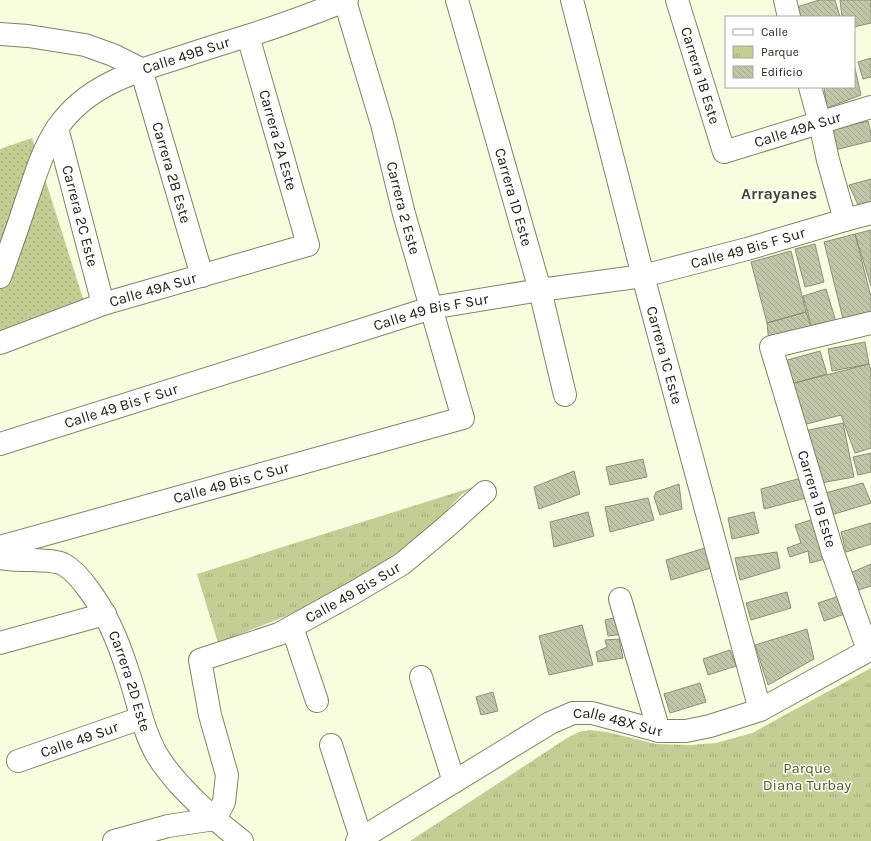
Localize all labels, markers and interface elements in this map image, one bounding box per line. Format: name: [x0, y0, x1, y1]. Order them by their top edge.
legend: [725, 16, 855, 88]
street label: Carrera 1B Este: [677, 25, 724, 126]
text: Calle: [761, 25, 788, 39]
street label: Calle 49B Sur: [140, 33, 232, 78]
text: Parque: [761, 45, 799, 59]
text: Edificio: [761, 65, 802, 79]
street label: Carrera 2A Este: [255, 88, 301, 192]
street label: Calle 49A Sur: [752, 108, 844, 151]
street label: Carrera 2B Este: [148, 120, 195, 225]
street label: Carrera 1D Este: [491, 146, 536, 248]
street label: Carrera 2 Este: [383, 160, 424, 256]
street label: Carrera 2C Este: [58, 163, 102, 269]
district label: Arrayanes: [741, 184, 817, 203]
street label: Calle 49 Bis F Sur: [689, 223, 808, 272]
street label: Calle 49A Sur: [107, 268, 199, 311]
street label: Calle 49 Bis F Sur: [371, 290, 490, 335]
street label: Carrera 1C Este: [643, 304, 686, 406]
street label: Calle 49 Bis F Sur: [62, 379, 181, 432]
street label: Carrera 1B Este: [794, 448, 840, 550]
street label: Calle 49 Bis C Sur: [171, 458, 292, 507]
street label: Calle 49 Bis Sur: [302, 558, 404, 627]
street label: Carrera 2D Este: [105, 628, 155, 734]
street label: Calle 48X Sur: [573, 704, 663, 740]
street label: Calle 49 Sur: [38, 717, 121, 761]
park label: Parque Diana Turbay: [763, 759, 851, 794]

